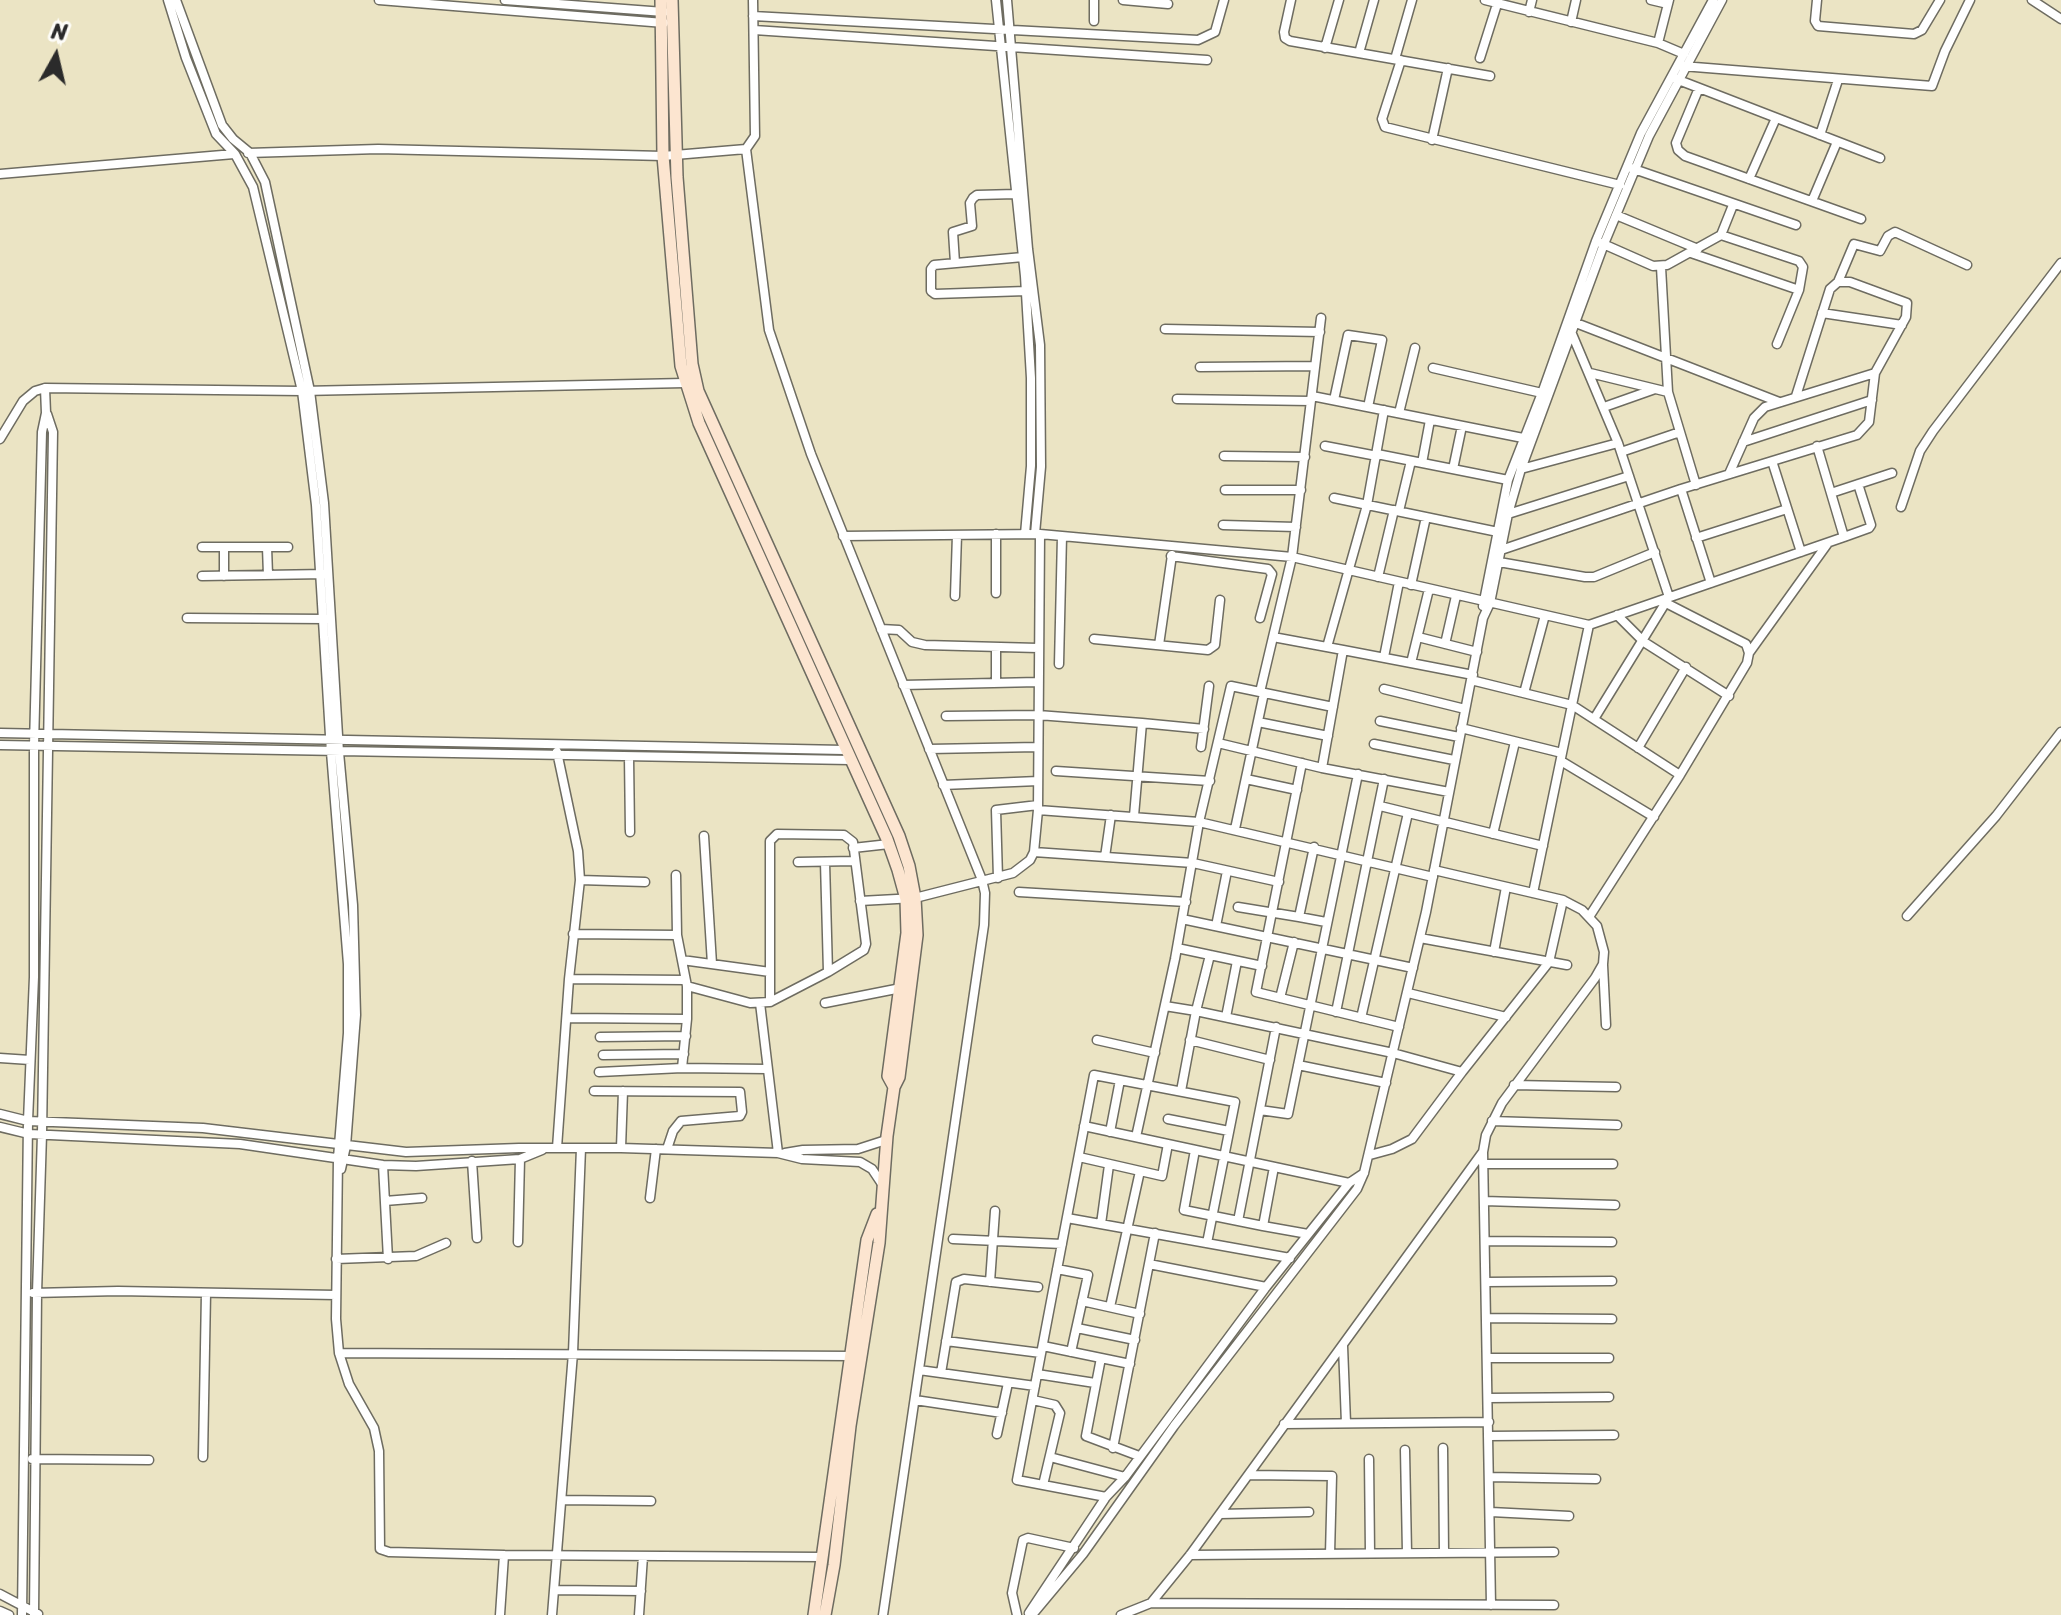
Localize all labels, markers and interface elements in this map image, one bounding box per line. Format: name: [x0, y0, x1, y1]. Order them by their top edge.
text: N: [49, 11, 70, 52]
north arrow: [16, 16, 96, 96]

